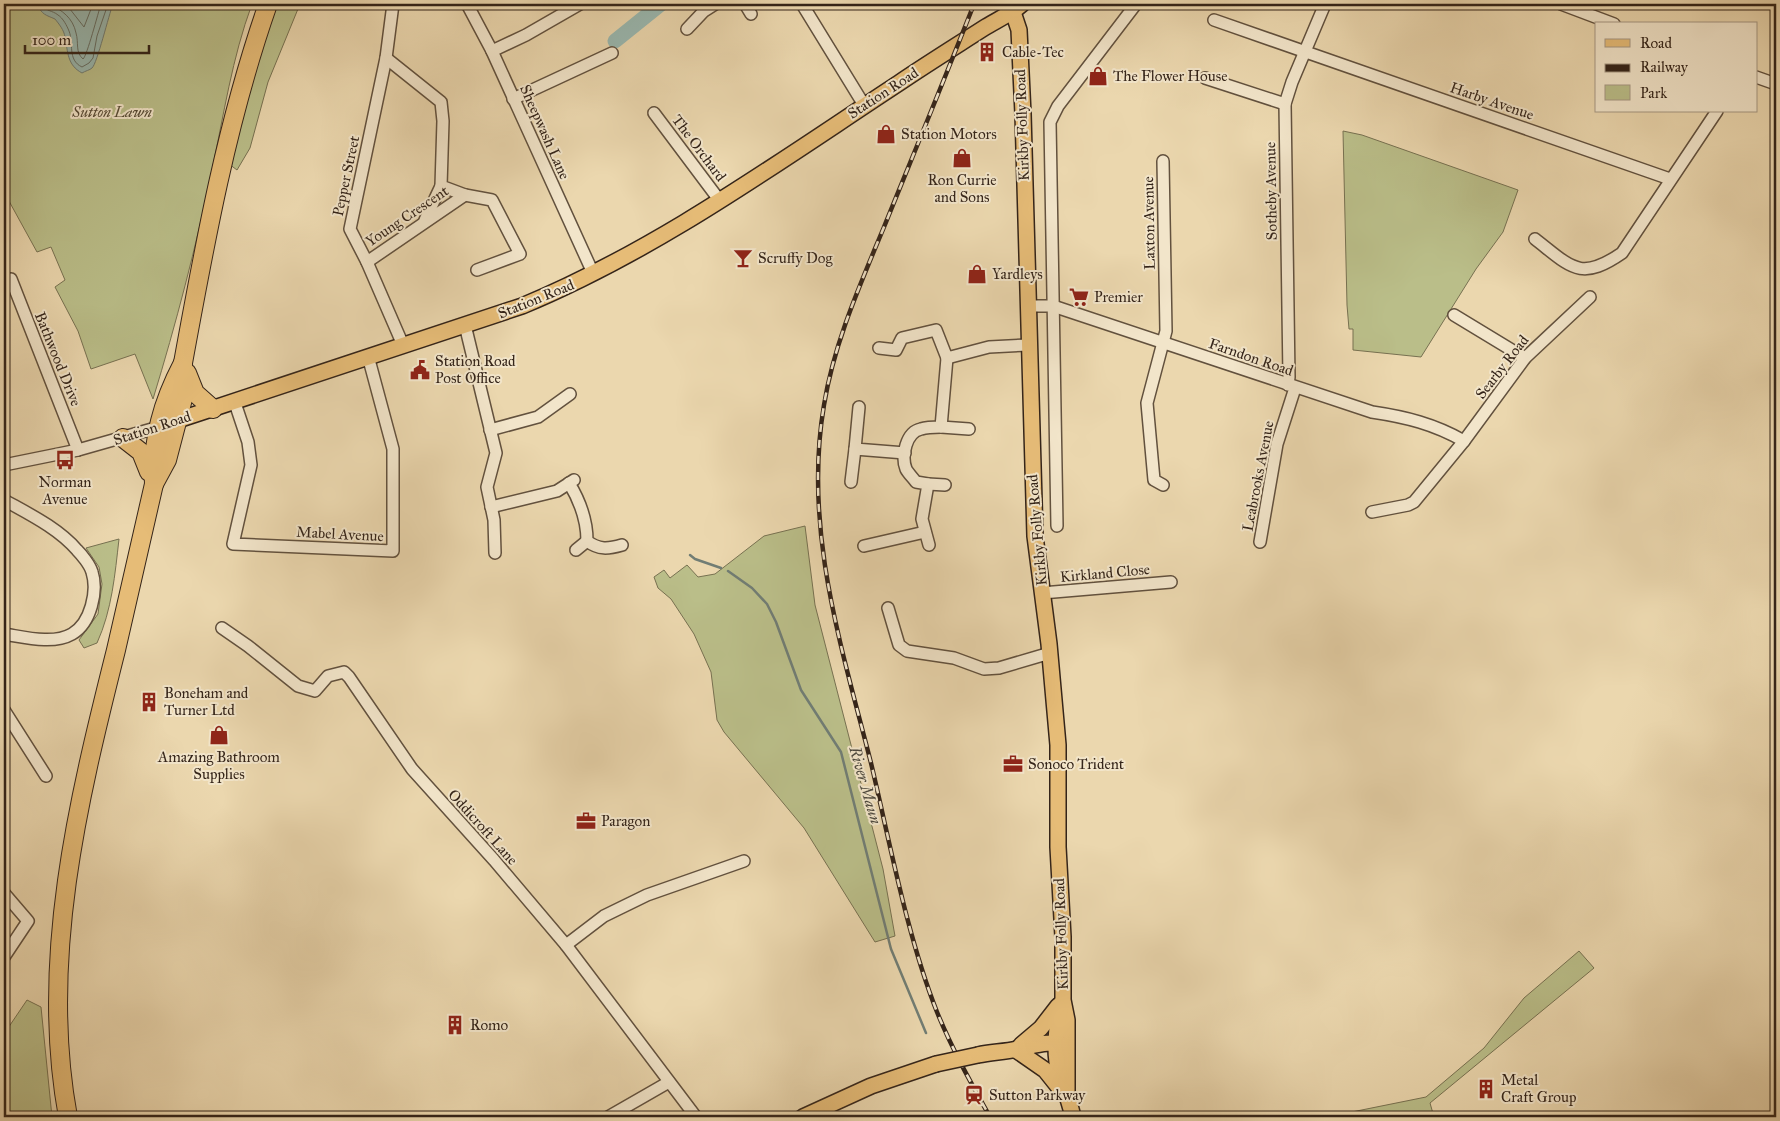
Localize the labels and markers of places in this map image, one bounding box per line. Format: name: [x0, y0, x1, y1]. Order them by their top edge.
building icon: Cable-Tec: [976, 41, 998, 63]
place label: Cable-Tec: [1002, 43, 1064, 61]
shop icon: The Flower House: [1087, 65, 1109, 87]
place label: The Flower House: [1113, 67, 1227, 85]
shop icon: Station Motors: [875, 123, 897, 145]
place label: Station Motors: [901, 125, 997, 143]
shop icon: Ron Currie and Sons: [951, 147, 973, 169]
place label: Ron Currie and Sons: [927, 171, 997, 206]
bar icon: Scruffy Dog: [732, 247, 754, 269]
place label: Scruffy Dog: [758, 249, 833, 267]
shop icon: Yardleys: [966, 263, 988, 285]
place label: Yardleys: [992, 265, 1043, 283]
supermarket icon: Premier: [1068, 286, 1090, 308]
place label: Premier: [1094, 288, 1143, 306]
place label: Station Road Post Office: [435, 352, 516, 387]
public building icon: Station Road Post Office: [409, 359, 431, 381]
bus stop icon: Norman Avenue: [54, 449, 76, 471]
place label: Norman Avenue: [39, 473, 91, 508]
place label: Boneham and Turner Ltd: [164, 684, 249, 719]
building icon: Boneham and Turner Ltd: [138, 691, 160, 713]
shop icon: Amazing Bathroom Supplies: [208, 724, 230, 746]
place label: Amazing Bathroom Supplies: [157, 748, 280, 783]
office icon: Sonoco Trident: [1002, 753, 1024, 775]
place label: Sonoco Trident: [1028, 755, 1125, 773]
office icon: Paragon: [575, 810, 597, 832]
place label: Paragon: [601, 812, 650, 830]
building icon: Romo: [444, 1014, 466, 1036]
place label: Romo: [470, 1016, 509, 1034]
place label: Metal Craft Group: [1501, 1071, 1576, 1106]
building icon: Metal Craft Group: [1475, 1078, 1497, 1100]
station icon: Sutton Parkway: [963, 1084, 985, 1106]
place label: Sutton Parkway: [989, 1086, 1086, 1104]

